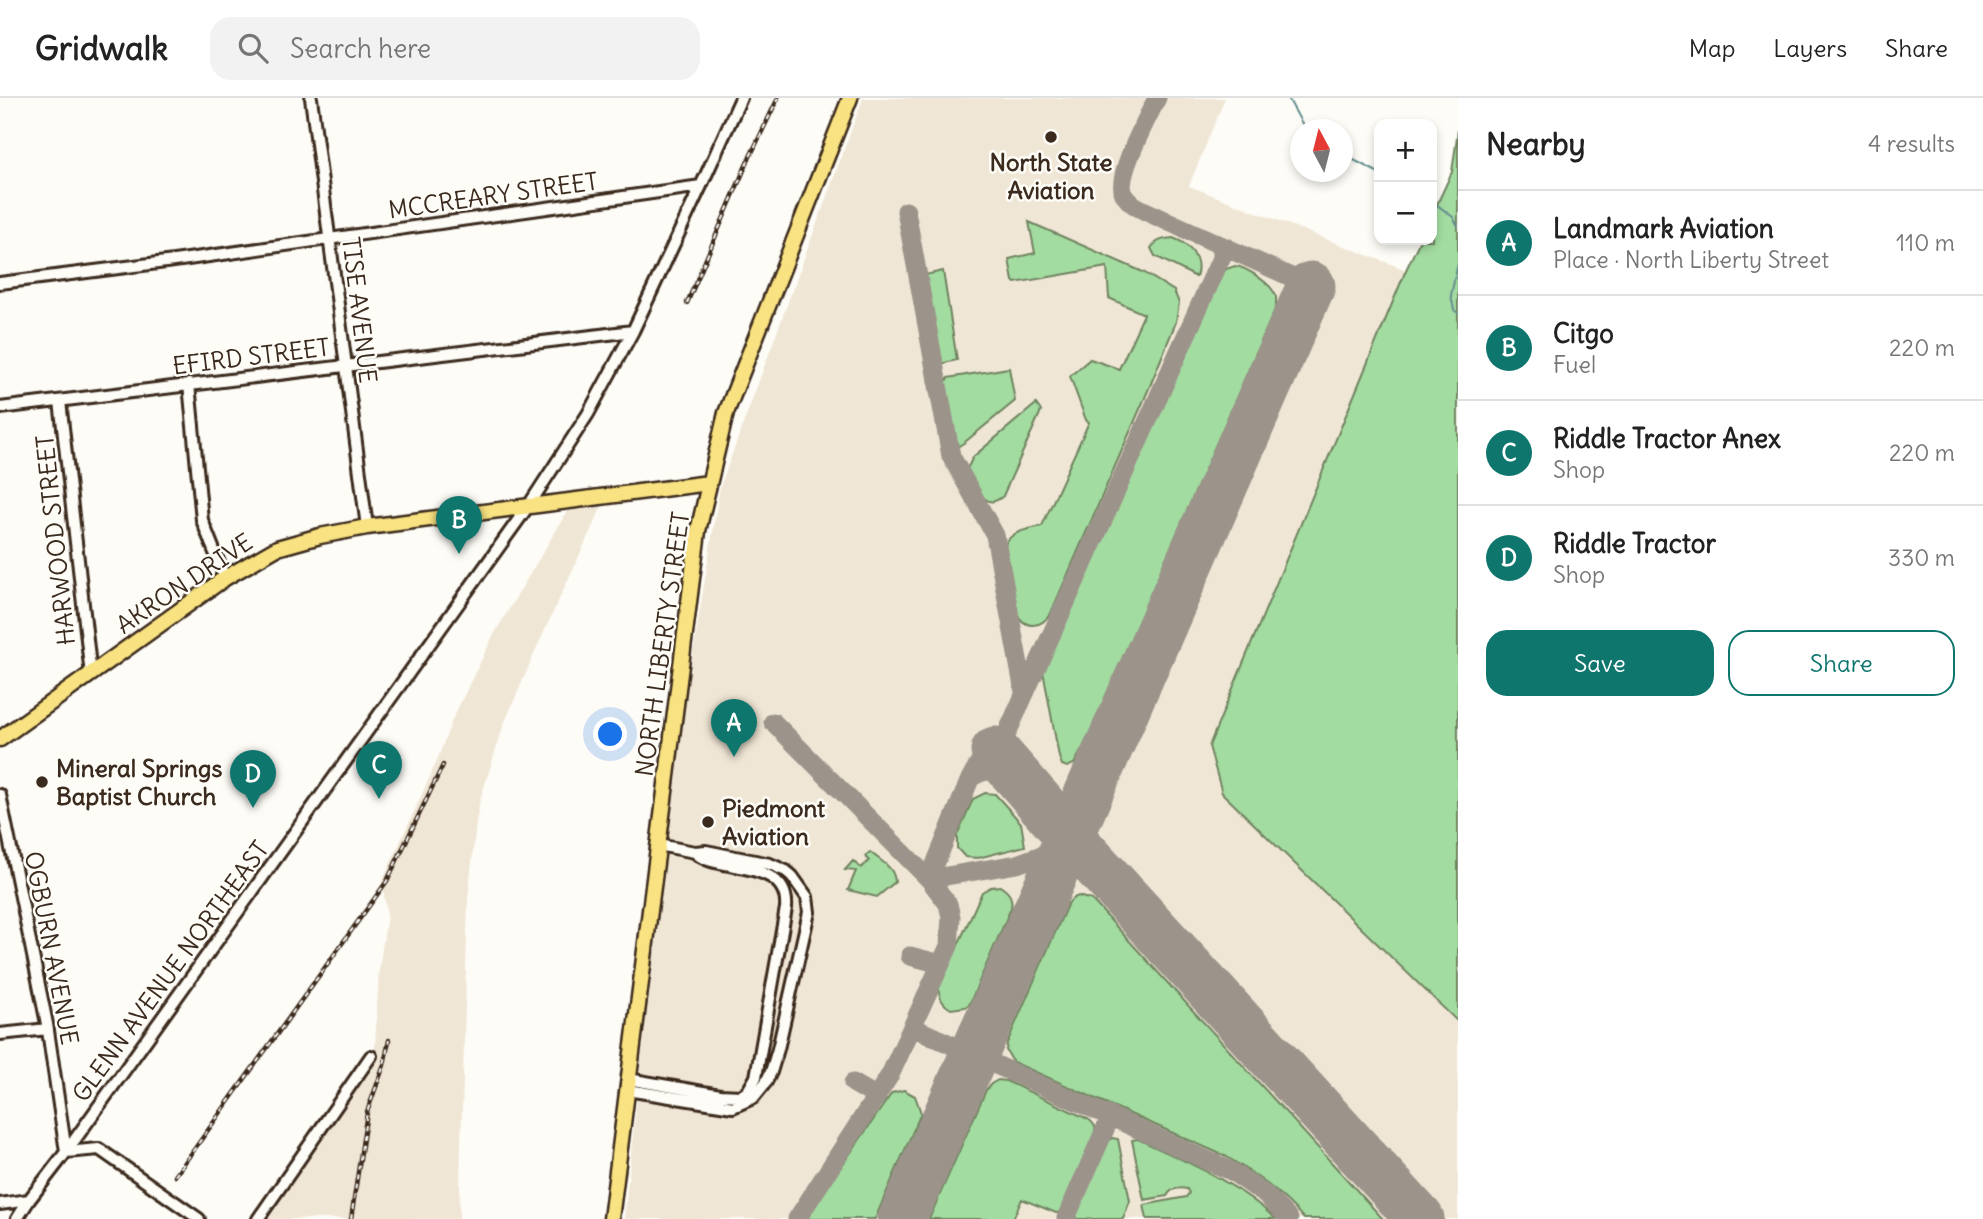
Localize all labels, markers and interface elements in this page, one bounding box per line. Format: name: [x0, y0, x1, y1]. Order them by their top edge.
search box: [210, 17, 700, 80]
text: Gridwalk: [35, 27, 168, 69]
icon: search: [234, 29, 272, 67]
text: Search here: [290, 32, 431, 65]
text: Map: [1689, 33, 1735, 63]
text: Layers: [1773, 33, 1847, 63]
text: Share: [1885, 33, 1948, 63]
north arrow: [1290, 119, 1353, 182]
map controls: [1374, 119, 1437, 245]
button: +: [1374, 119, 1437, 182]
text: Nearby: [1486, 125, 1586, 163]
marker: North State Aviation: [1043, 129, 1059, 145]
text: 4 results: [1868, 129, 1955, 158]
place label: North State Aviation: [990, 147, 1112, 205]
street label: MCCREARY STREET: [386, 165, 600, 225]
button: −: [1374, 182, 1437, 245]
text: Landmark Aviation: [1553, 212, 1774, 245]
text: A: [1502, 228, 1516, 257]
text: 110 m: [1896, 228, 1955, 257]
street label: TISE AVENUE: [336, 235, 384, 385]
text: Place · North Liberty Street: [1553, 245, 1829, 274]
text: Citgo: [1553, 317, 1614, 350]
street label: EFIRD STREET: [171, 331, 331, 381]
text: B: [1501, 333, 1517, 362]
text: 220 m: [1889, 333, 1955, 362]
text: Fuel: [1553, 350, 1596, 379]
text: Riddle Tractor Anex: [1553, 422, 1781, 455]
street label: HARWOOD STREET: [29, 433, 81, 647]
text: C: [1501, 438, 1517, 467]
text: 220 m: [1889, 438, 1955, 467]
text: Shop: [1553, 455, 1605, 484]
pin: B: [436, 496, 482, 554]
street label: NORTH LIBERTY STREET: [629, 510, 695, 778]
street label: AKRON DRIVE: [110, 526, 258, 640]
text: Riddle Tractor: [1553, 527, 1716, 560]
text: D: [1501, 543, 1517, 572]
text: 330 m: [1888, 543, 1955, 572]
text: Shop: [1553, 560, 1605, 589]
button: Save: [1486, 630, 1714, 696]
button: Share: [1728, 630, 1955, 696]
pin: A: [711, 699, 757, 757]
your location: [593, 717, 627, 751]
pin: C: [356, 741, 402, 799]
pin: D: [230, 750, 276, 808]
place label: Mineral Springs Baptist Church: [56, 753, 222, 811]
marker: Mineral Springs Baptist Church: [34, 774, 50, 790]
place label: Piedmont Aviation: [722, 793, 826, 851]
marker: Piedmont Aviation: [700, 814, 716, 830]
street label: GLENN AVENUE NORTHEAST: [65, 835, 275, 1107]
street label: OGBURN AVENUE: [19, 849, 85, 1047]

